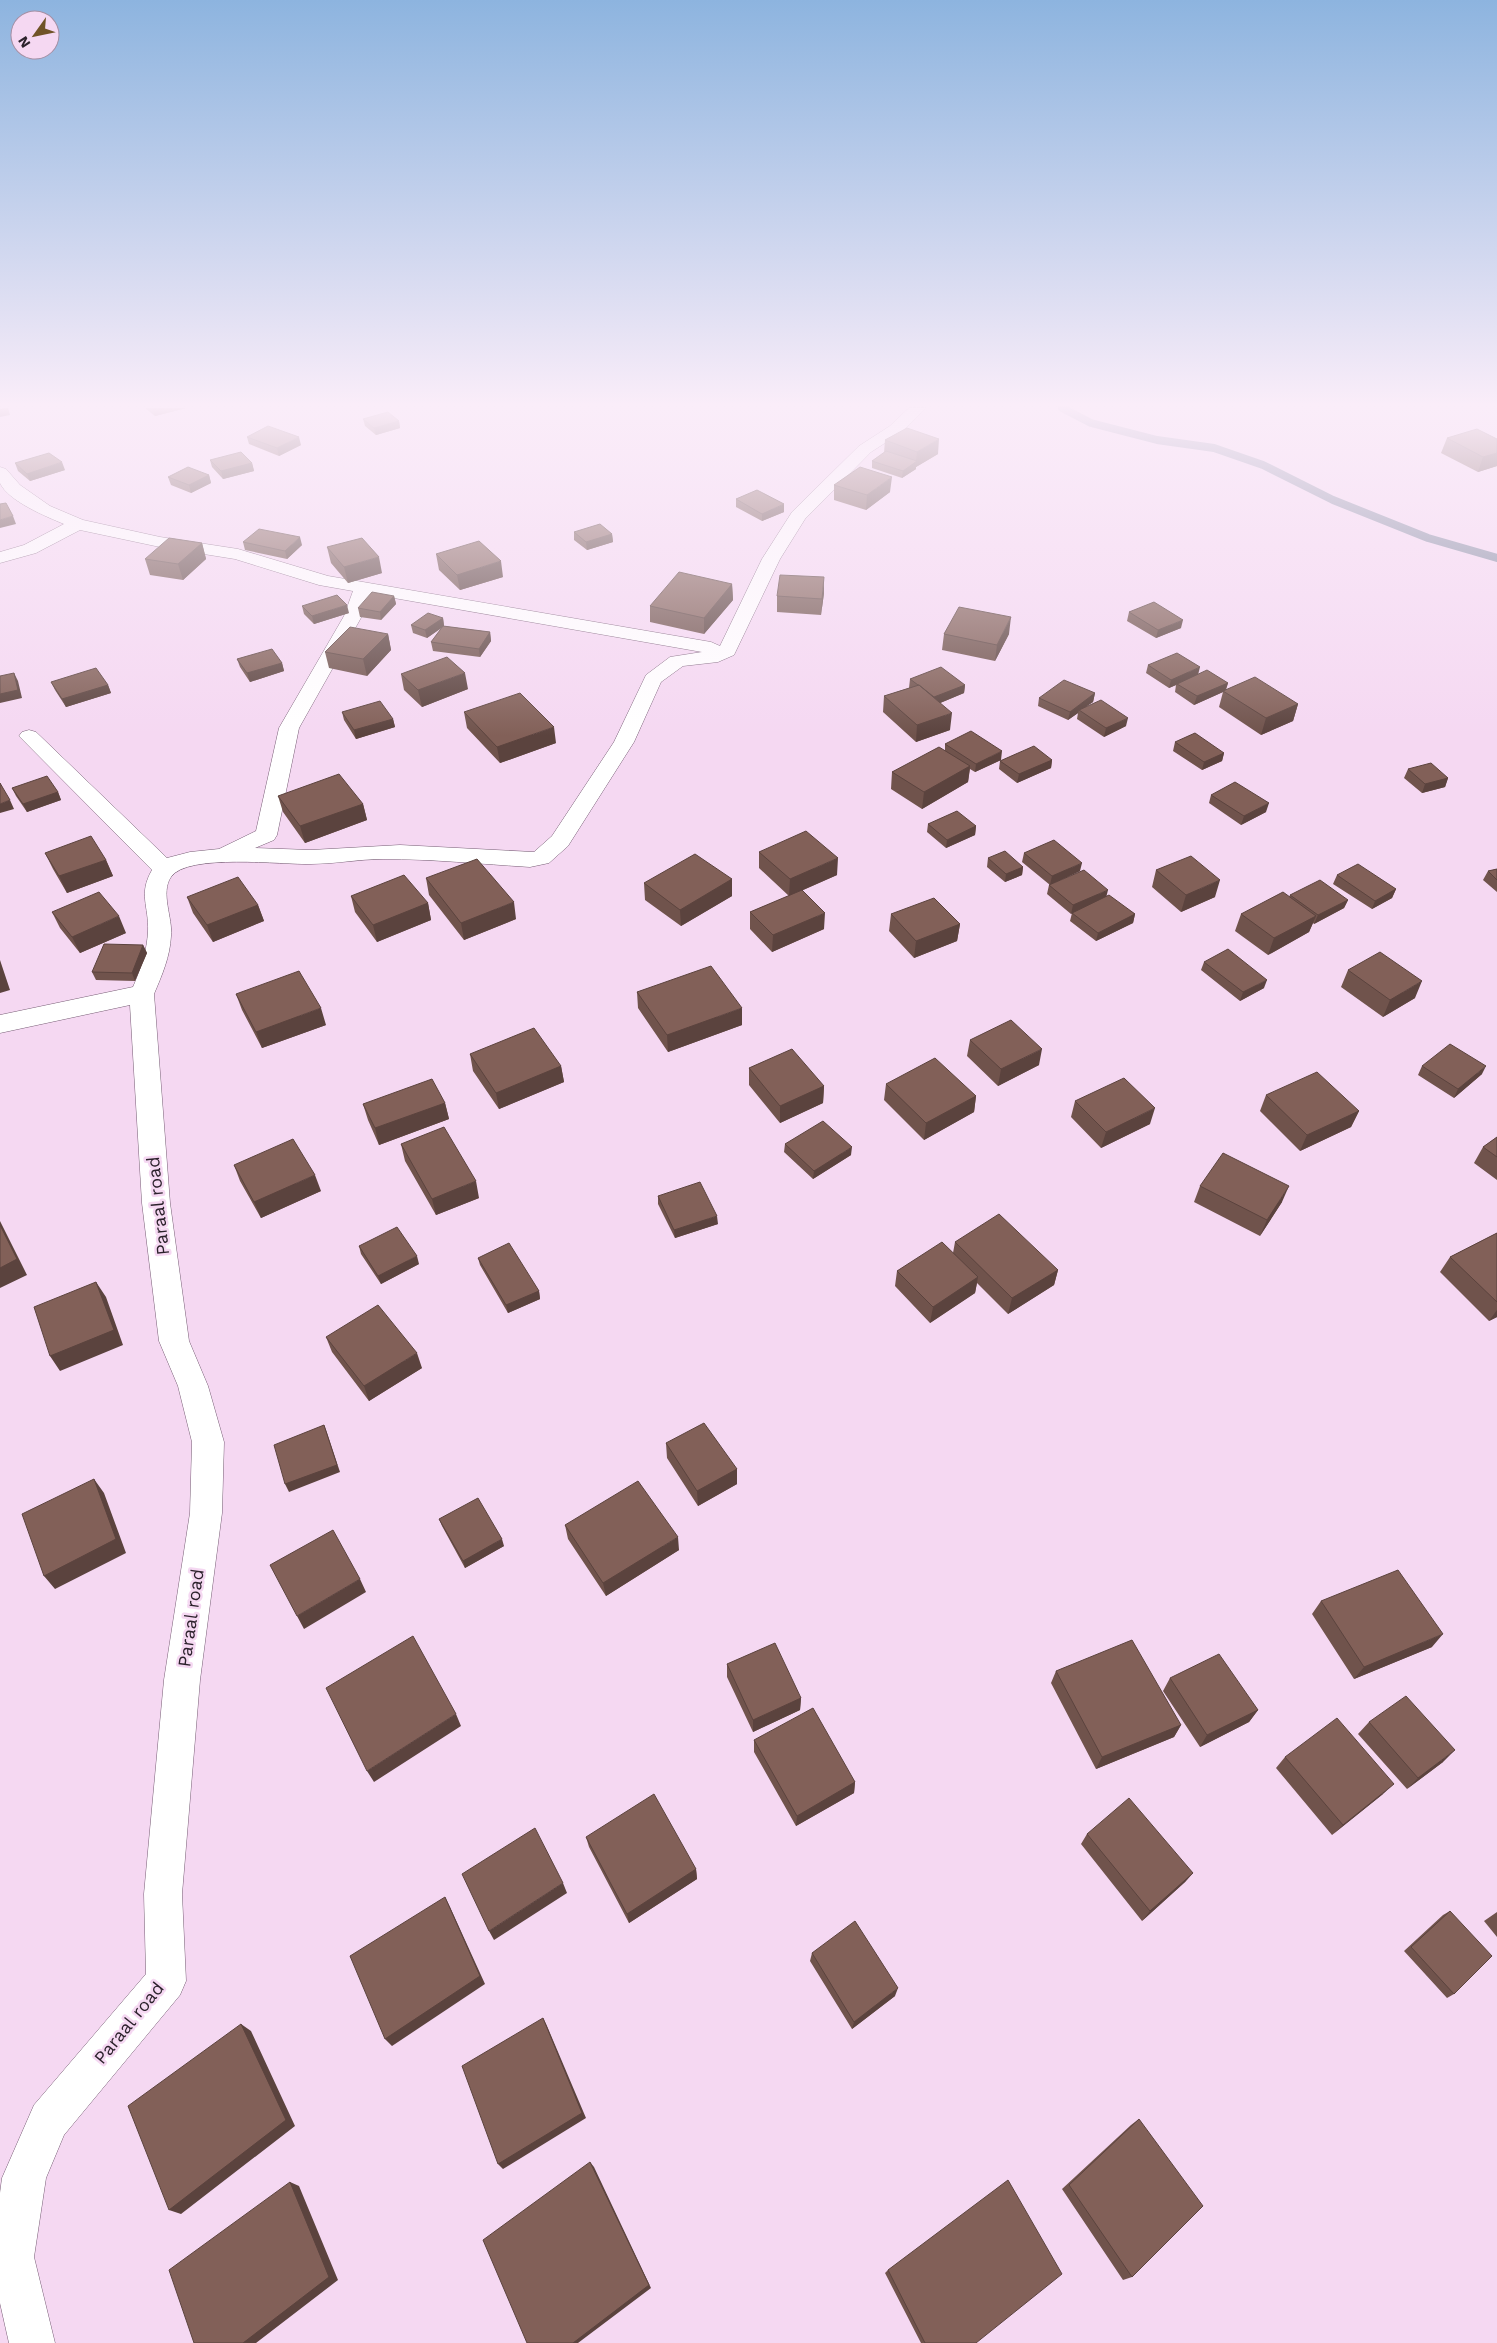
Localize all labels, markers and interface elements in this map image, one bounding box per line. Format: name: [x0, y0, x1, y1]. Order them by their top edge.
north arrow: [10, 10, 60, 60]
text: N: [15, 33, 34, 51]
street label: Paraal road: [142, 1156, 173, 1256]
street label: Paraal road: [173, 1567, 208, 1668]
street label: Paraal road: [89, 1978, 168, 2068]

